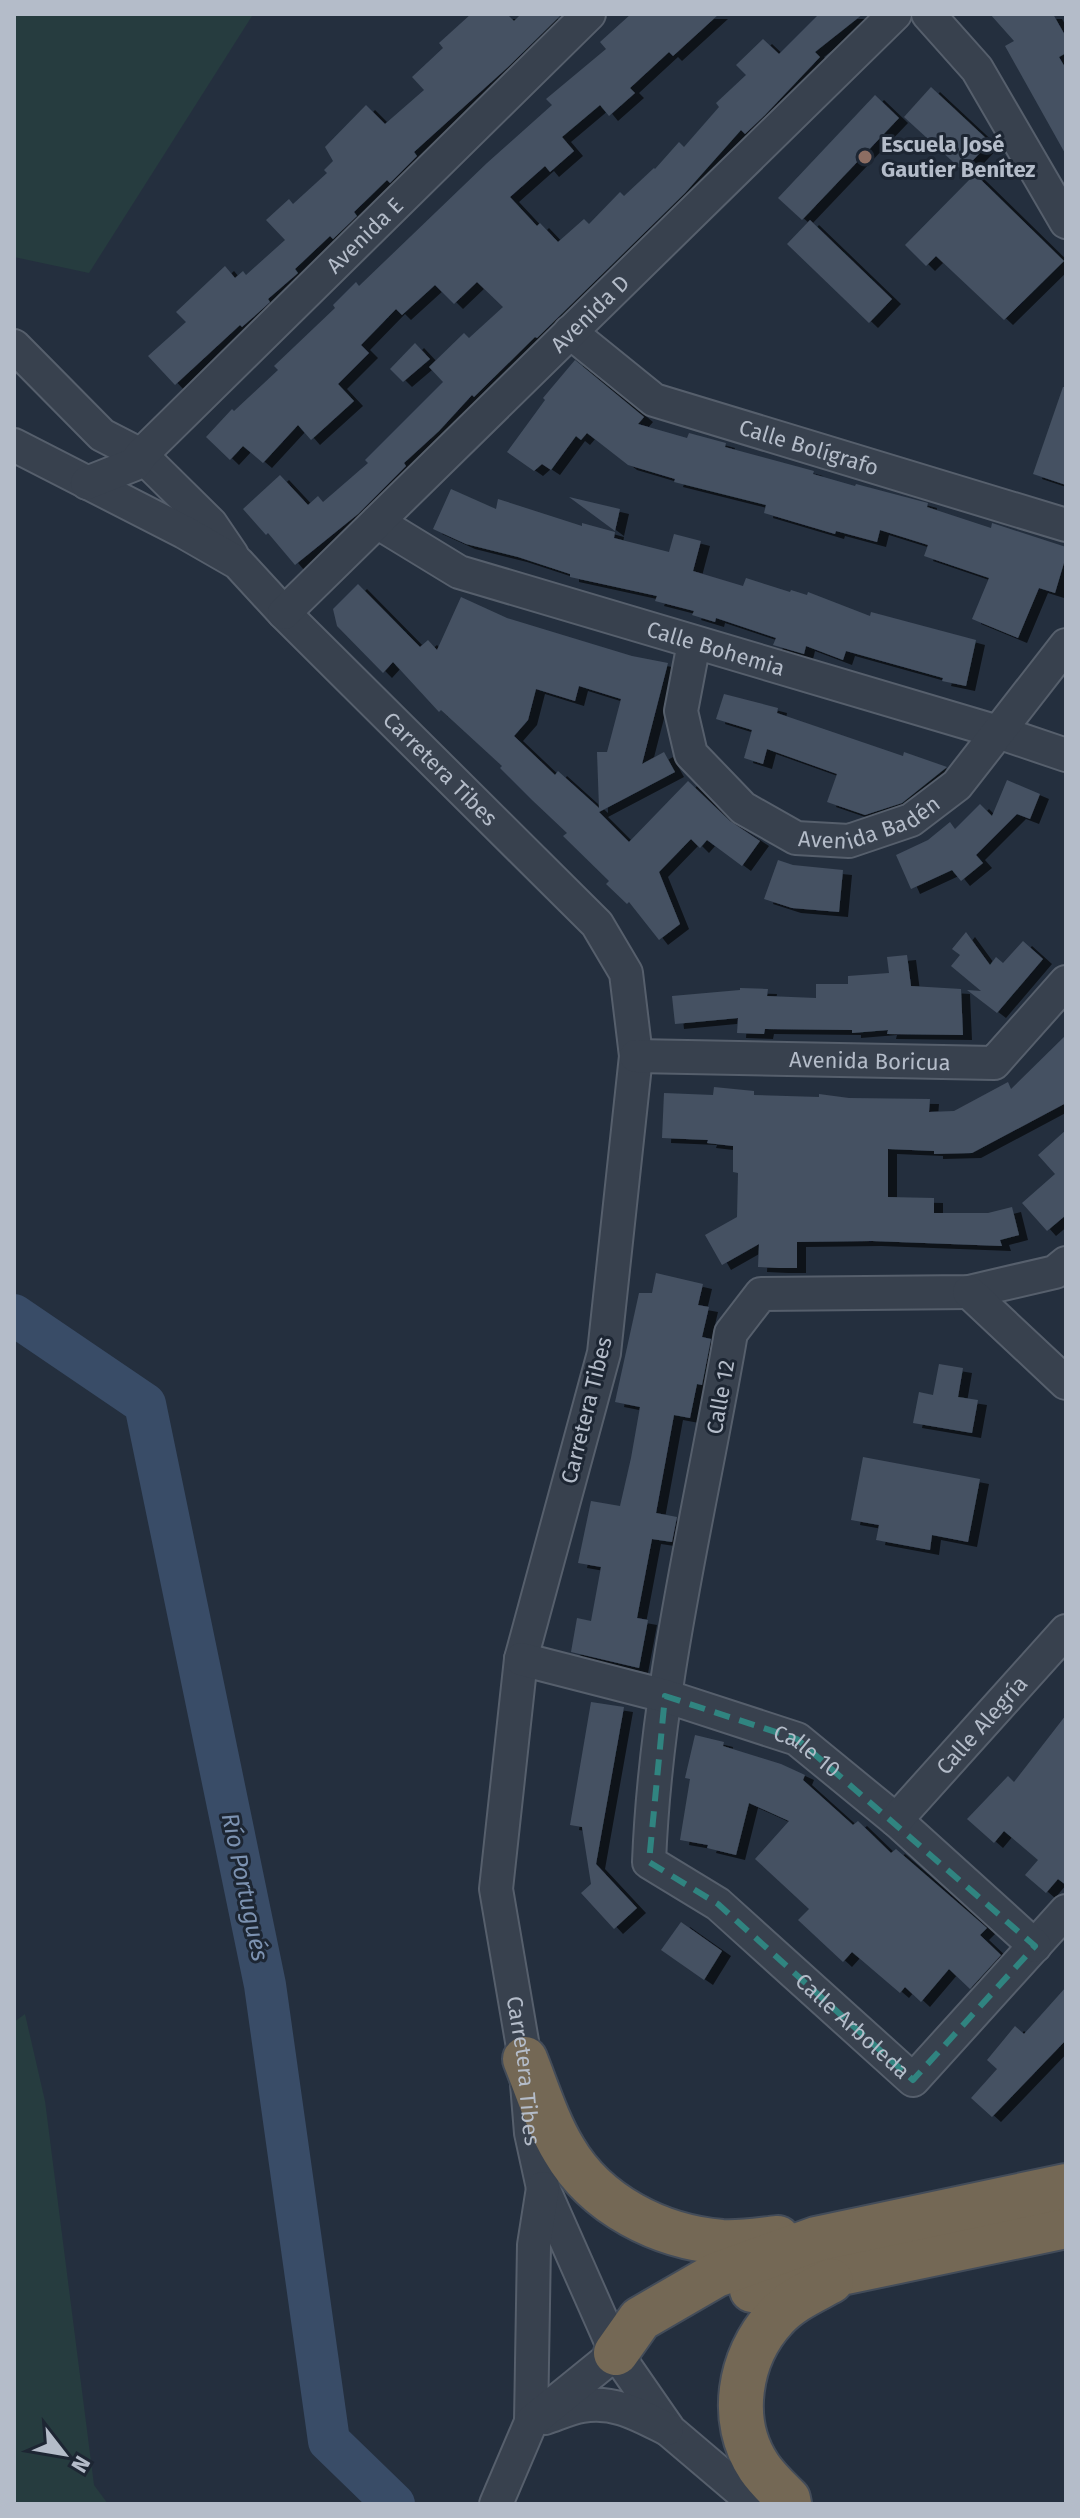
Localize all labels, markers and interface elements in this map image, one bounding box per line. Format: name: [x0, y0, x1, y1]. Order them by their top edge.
place label: Escuela José Gautier Benítez: [881, 131, 1035, 183]
marker: Escuela José Gautier Benítez: [856, 148, 874, 166]
street label: Avenida E: [321, 192, 409, 279]
street label: Avenida D: [545, 269, 635, 358]
street label: Calle Bolígrafo: [736, 414, 882, 481]
street label: Calle Bohemia: [643, 615, 788, 682]
street label: Carretera Tibes: [377, 706, 503, 832]
street label: Avenida Badén: [798, 790, 945, 855]
street label: Avenida Boricua: [789, 1046, 951, 1076]
street label: Carretera Tibes: [555, 1334, 618, 1486]
street label: Calle 12: [701, 1358, 740, 1436]
street label: Calle Alegría: [931, 1670, 1033, 1780]
street label: Calle 10: [770, 1719, 846, 1783]
water label: Río Portugués: [216, 1810, 274, 1964]
street label: Calle Arboleda: [790, 1968, 915, 2085]
street label: Carretera Tibes: [500, 1994, 546, 2148]
north arrow: [24, 2414, 104, 2494]
text: N: [65, 2451, 96, 2477]

